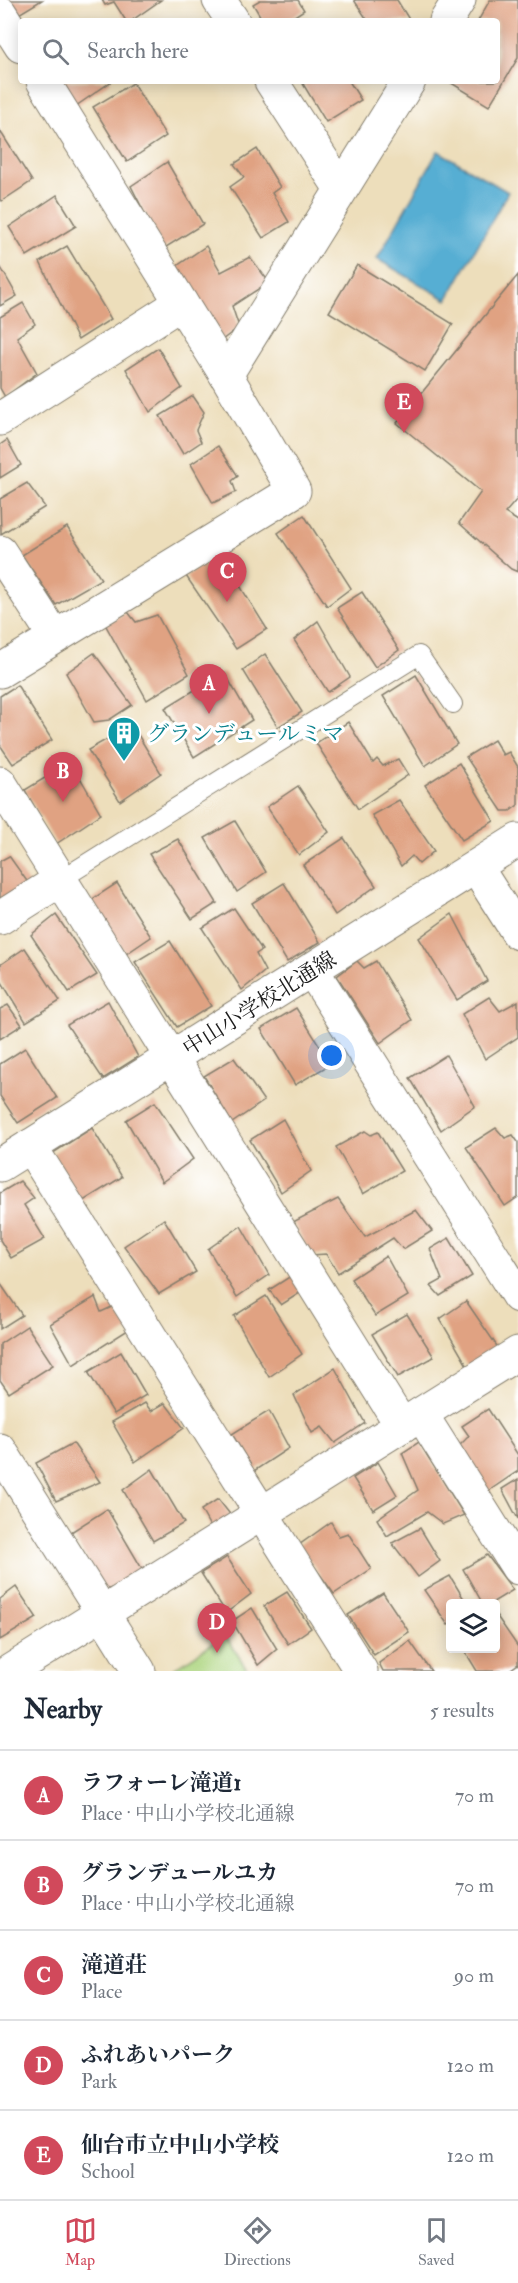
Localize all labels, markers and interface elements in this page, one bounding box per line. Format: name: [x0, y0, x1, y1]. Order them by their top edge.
search box: [18, 18, 500, 84]
icon: search: [39, 35, 72, 68]
text: Search here: [87, 37, 189, 65]
pin: E: [384, 384, 424, 433]
pin: C: [208, 552, 246, 602]
pin: A: [190, 664, 228, 714]
building icon: グランデュールミマ: [106, 715, 142, 762]
place label: グランデュールミマ: [147, 720, 344, 748]
pin: B: [44, 752, 82, 802]
street label: 中山小学校北通線: [177, 945, 342, 1062]
your location: [317, 1041, 346, 1070]
map controls: [446, 1599, 500, 1653]
button: layers: [446, 1599, 500, 1653]
pin: D: [198, 1604, 236, 1653]
text: Nearby: [24, 1694, 102, 1726]
text: 5 results: [430, 1698, 494, 1723]
text: ラフォーレ滝道1: [81, 1769, 241, 1797]
text: A: [37, 1783, 50, 1808]
text: 70 m: [455, 1783, 494, 1808]
text: Place · 中山小学校北通線: [81, 1801, 295, 1826]
text: グランデュールユカ: [81, 1859, 278, 1887]
text: B: [37, 1873, 50, 1898]
text: 70 m: [455, 1873, 494, 1898]
text: Place · 中山小学校北通線: [81, 1891, 295, 1916]
text: 滝道荘: [81, 1951, 147, 1979]
text: C: [36, 1963, 51, 1988]
text: 90 m: [454, 1963, 494, 1988]
text: Place: [81, 1979, 122, 2004]
text: ふれあいパーク: [81, 2041, 235, 2069]
text: D: [35, 2053, 52, 2078]
text: 120 m: [447, 2053, 494, 2078]
text: Park: [81, 2069, 117, 2094]
text: 仙台市立中山小学校: [81, 2131, 279, 2159]
text: E: [36, 2143, 51, 2168]
text: 120 m: [447, 2143, 494, 2168]
text: School: [81, 2159, 135, 2184]
tab: Map: [64, 2214, 97, 2270]
tab: Directions: [224, 2214, 291, 2270]
tab: Saved: [418, 2214, 454, 2270]

